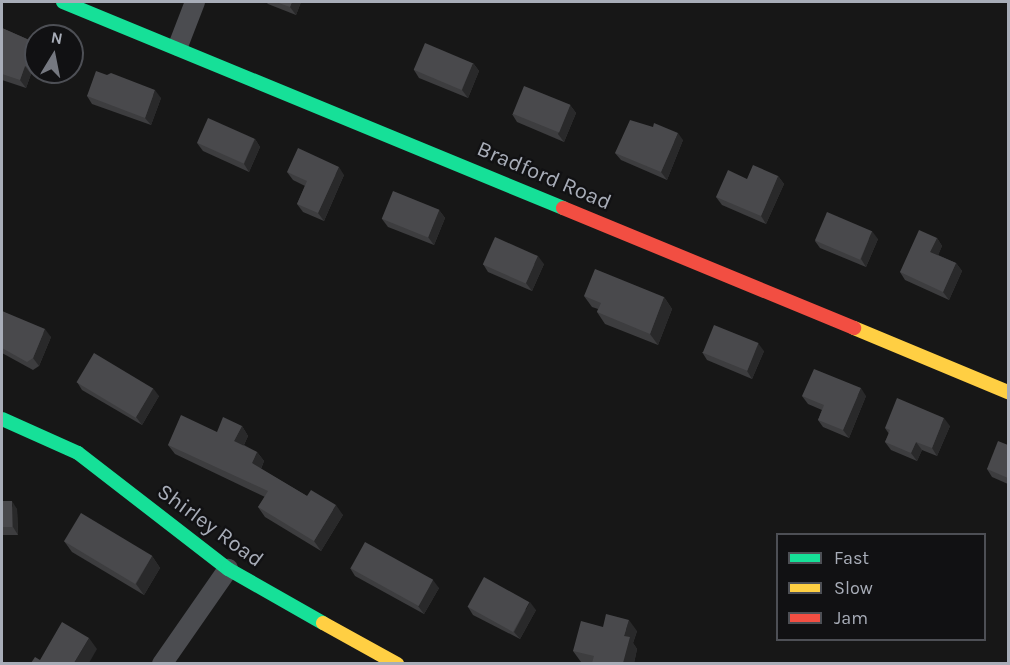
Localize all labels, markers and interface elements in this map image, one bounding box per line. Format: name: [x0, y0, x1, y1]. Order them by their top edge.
north arrow: [24, 24, 84, 84]
text: N: [50, 27, 64, 48]
street label: Bradford Road: [473, 136, 615, 216]
street label: Shirley Road: [152, 479, 268, 573]
legend: [776, 533, 986, 641]
text: Fast: [834, 547, 869, 569]
text: Slow: [834, 577, 873, 599]
text: Jam: [834, 607, 868, 629]

